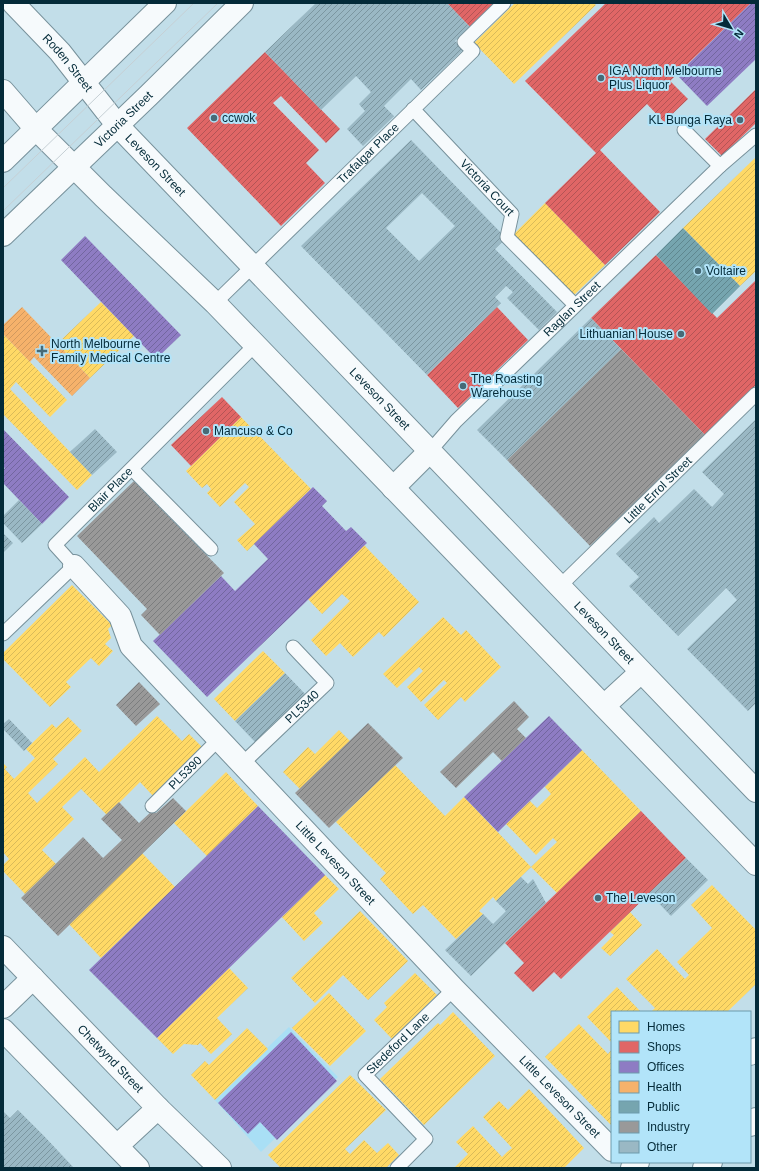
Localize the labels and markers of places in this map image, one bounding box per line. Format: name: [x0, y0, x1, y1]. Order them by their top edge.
place label: IGA North Melbourne Plus Liquor: [609, 64, 722, 92]
marker: IGA North Melbourne Plus Liquor: [596, 73, 606, 83]
place label: ccwok: [222, 111, 256, 125]
marker: ccwok: [209, 113, 219, 123]
place label: KL Bunga Raya: [648, 113, 732, 127]
marker: KL Bunga Raya: [735, 115, 745, 125]
place label: Voltaire: [706, 264, 746, 278]
marker: Voltaire: [693, 266, 703, 276]
place label: Lithuanian House: [580, 327, 673, 341]
marker: Lithuanian House: [676, 329, 686, 339]
place label: North Melbourne Family Medical Centre: [51, 337, 171, 365]
marker: North Melbourne Family Medical Centre: [36, 345, 48, 357]
place label: The Roasting Warehouse: [471, 372, 542, 400]
marker: The Roasting Warehouse: [458, 381, 468, 391]
place label: Mancuso & Co: [214, 424, 293, 438]
marker: Mancuso & Co: [201, 426, 211, 436]
place label: The Leveson: [606, 891, 675, 905]
marker: The Leveson: [593, 893, 603, 903]

